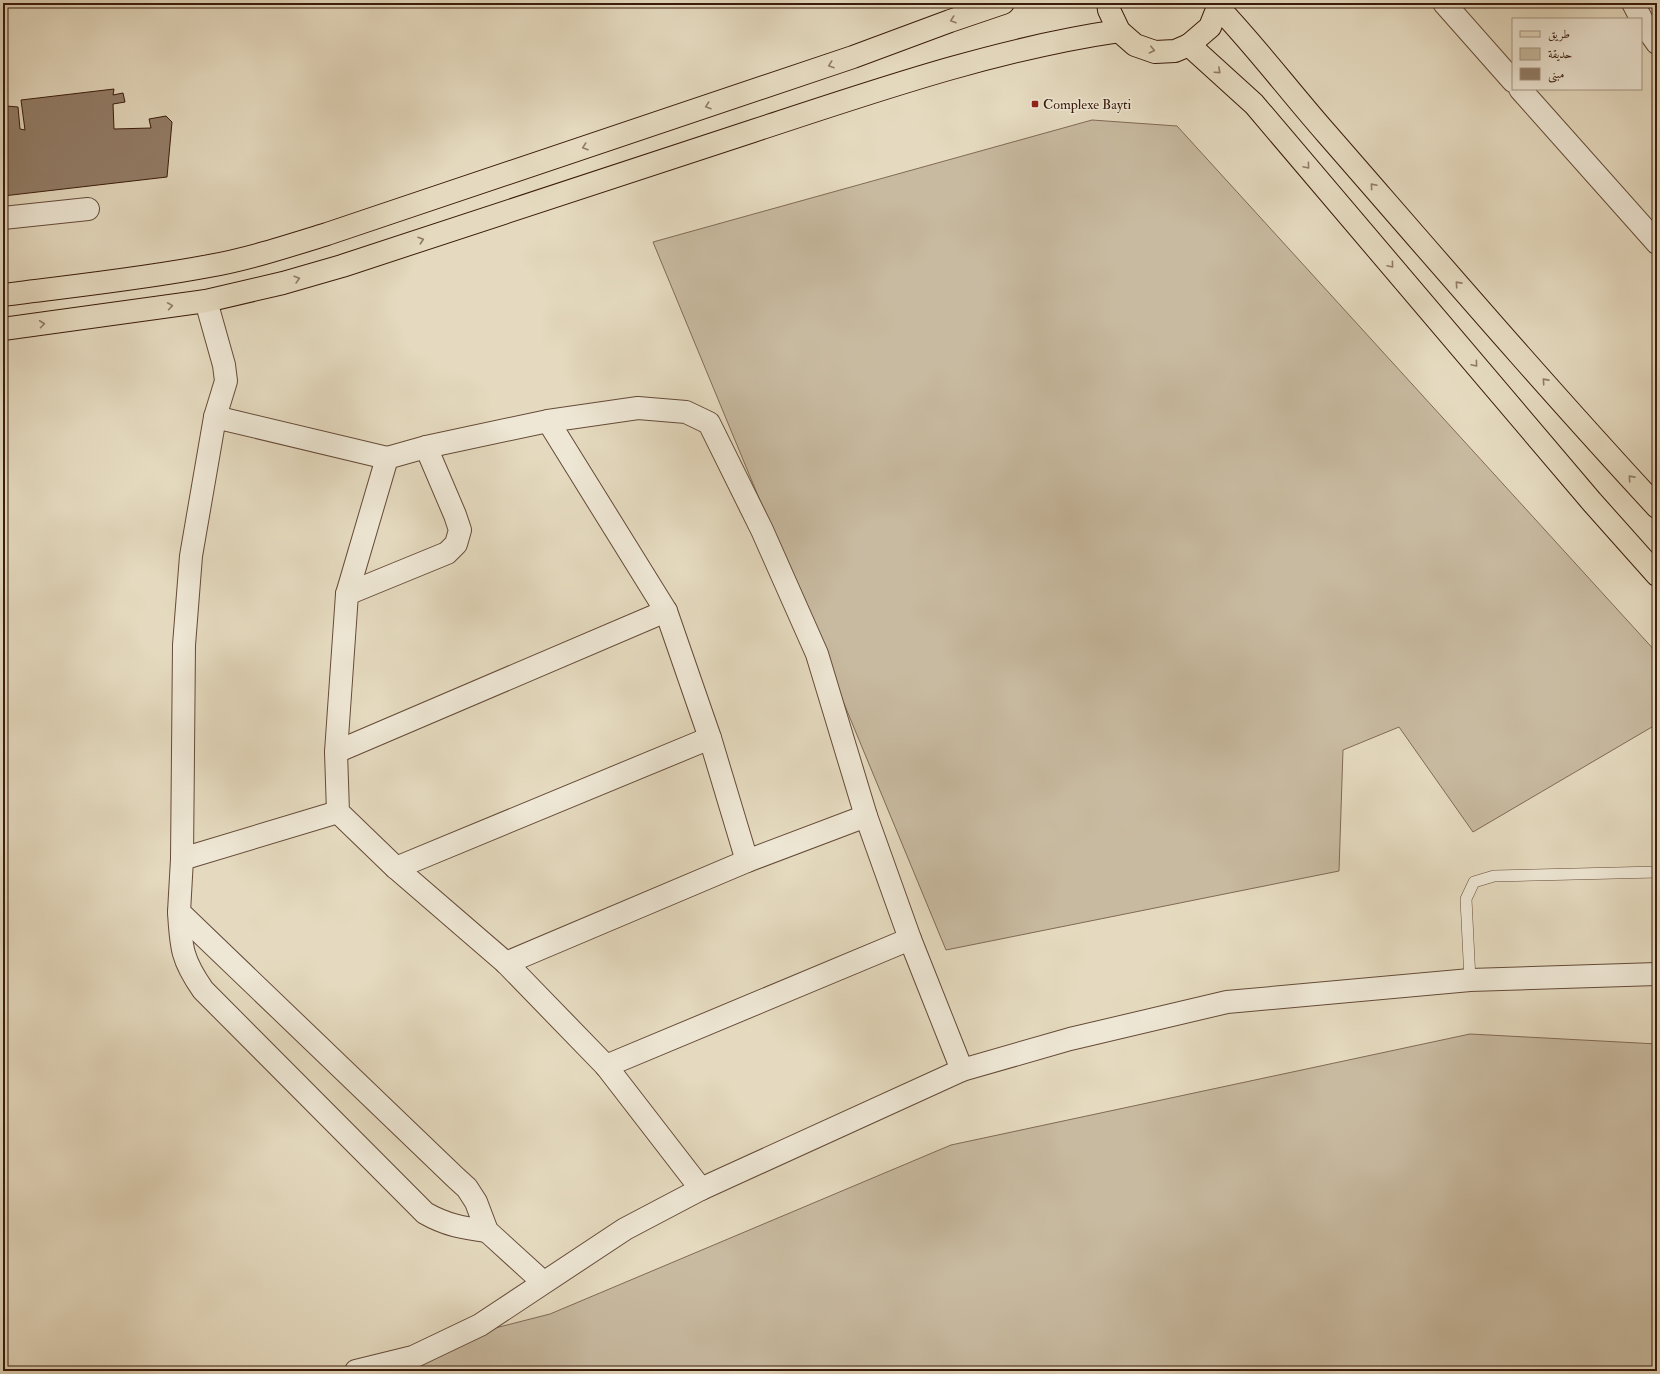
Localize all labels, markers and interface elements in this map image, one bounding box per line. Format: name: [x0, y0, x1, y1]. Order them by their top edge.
one-way arrow: [950, 15, 957, 24]
legend: [1512, 18, 1642, 90]
text: طريق: [1548, 27, 1570, 42]
one-way arrow: [1149, 45, 1155, 53]
text: حديقة: [1548, 47, 1572, 62]
one-way arrow: [828, 60, 835, 69]
one-way arrow: [1213, 67, 1221, 74]
text: مبنى: [1548, 67, 1564, 83]
place label: Complexe Bayti: [1043, 96, 1132, 114]
marker: Complexe Bayti: [1030, 99, 1040, 109]
one-way arrow: [705, 101, 712, 110]
one-way arrow: [581, 143, 588, 151]
one-way arrow: [1302, 161, 1309, 169]
one-way arrow: [1370, 183, 1377, 191]
one-way arrow: [418, 236, 425, 245]
one-way arrow: [1386, 260, 1393, 268]
one-way arrow: [294, 275, 301, 284]
one-way arrow: [1456, 281, 1463, 289]
one-way arrow: [167, 302, 173, 311]
one-way arrow: [39, 320, 45, 329]
one-way arrow: [1470, 360, 1477, 367]
one-way arrow: [1542, 378, 1549, 386]
one-way arrow: [1628, 476, 1635, 483]

